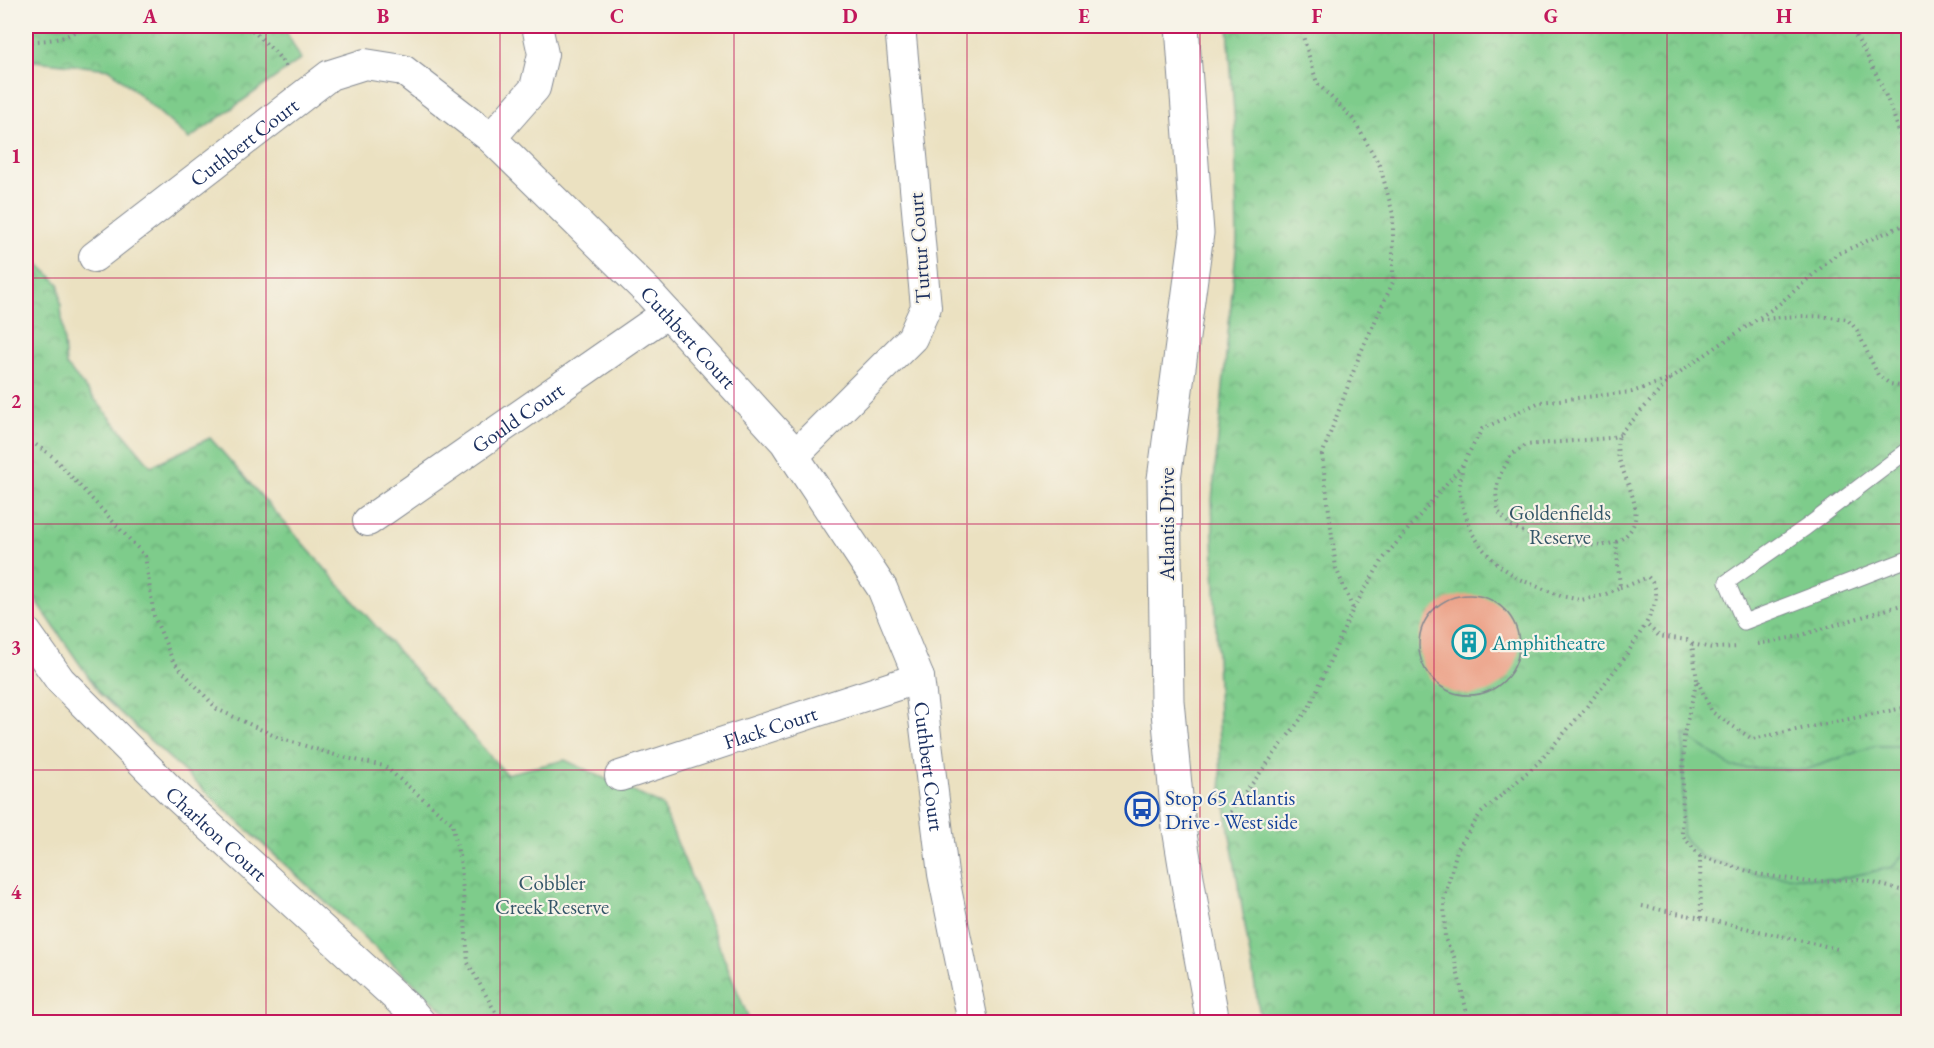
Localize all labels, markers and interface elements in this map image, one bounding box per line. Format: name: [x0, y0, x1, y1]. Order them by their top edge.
text: A: [142, 3, 158, 29]
text: B: [377, 3, 389, 29]
text: C: [610, 3, 624, 29]
text: D: [842, 3, 858, 29]
text: E: [1078, 3, 1090, 29]
text: F: [1312, 3, 1323, 29]
text: G: [1544, 3, 1558, 29]
text: H: [1776, 3, 1792, 29]
street label: Cuthbert Court: [184, 91, 304, 192]
text: 1: [11, 143, 21, 169]
street label: Turtur Court: [902, 191, 936, 304]
street label: Cuthbert Court: [635, 280, 743, 394]
street label: Gould Court: [466, 375, 569, 459]
text: 2: [11, 388, 22, 414]
street label: Atlantis Drive: [1153, 467, 1180, 582]
park label: Goldenfields Reserve: [1509, 499, 1611, 550]
building icon: Amphitheatre: [1451, 624, 1487, 660]
place label: Amphitheatre: [1491, 629, 1605, 656]
text: 3: [11, 634, 21, 660]
street label: Flack Court: [720, 699, 821, 755]
street label: Cuthbert Court: [908, 700, 951, 833]
street label: Charlton Court: [160, 780, 274, 887]
place label: Stop 65 Atlantis Drive - West side: [1165, 784, 1298, 835]
bus stop icon: Stop 65 Atlantis Drive - West side: [1124, 791, 1160, 827]
park label: Cobbler Creek Reserve: [495, 869, 609, 920]
text: 4: [11, 879, 22, 905]

